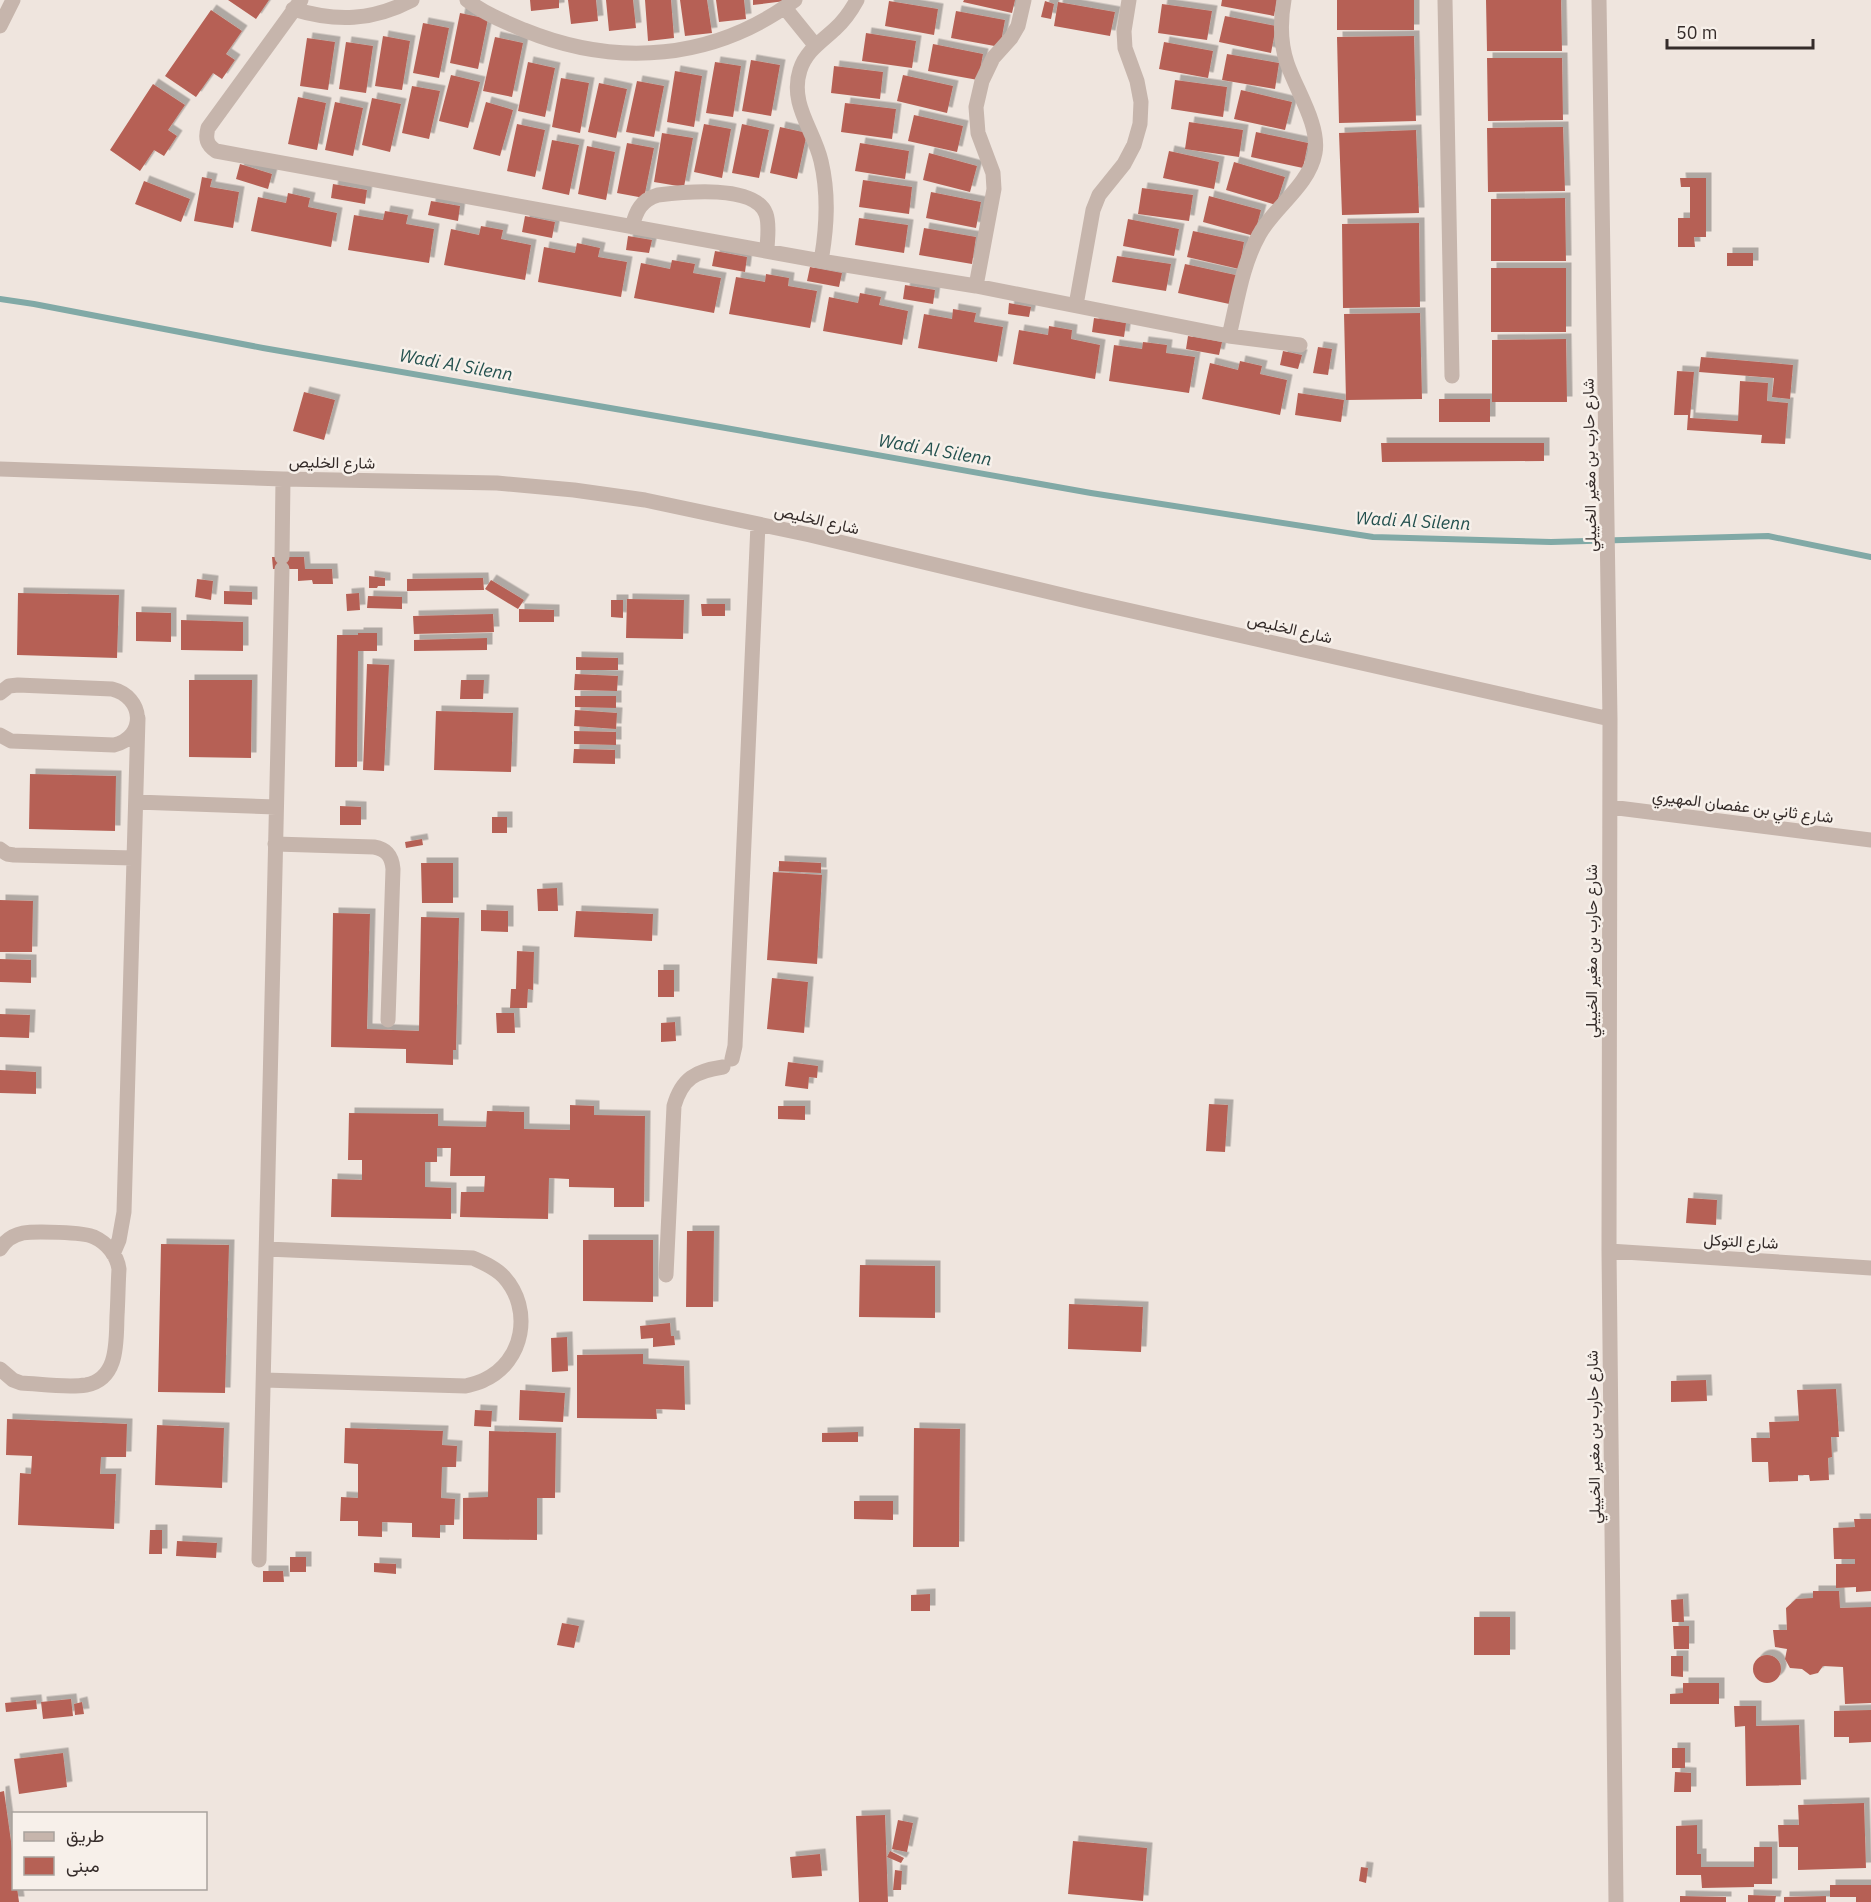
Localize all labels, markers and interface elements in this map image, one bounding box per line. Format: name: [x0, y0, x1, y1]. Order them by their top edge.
scale bar: [1667, 12, 1812, 50]
text: 50 m: [1676, 21, 1718, 44]
water label: Wadi Al Silenn: [398, 343, 515, 386]
street label: شارع حارب بن مغير الخييلي: [1577, 378, 1605, 552]
water label: Wadi Al Silenn: [877, 428, 994, 471]
street label: شارع الخليص: [289, 451, 375, 475]
street label: شارع الخليص: [772, 500, 861, 540]
water label: Wadi Al Silenn: [1355, 506, 1471, 535]
street label: شارع الخليص: [1245, 609, 1334, 649]
street label: شارع ثاني بن عفصان المهيري: [1651, 785, 1835, 831]
street label: شارع حارب بن مغير الخييلي: [1581, 864, 1605, 1038]
street label: شارع التوكل: [1703, 1229, 1779, 1255]
street label: شارع حارب بن مغير الخييلي: [1581, 1350, 1609, 1524]
legend: [12, 1812, 207, 1890]
text: طريق: [66, 1824, 104, 1847]
text: مبنى: [66, 1854, 100, 1877]

